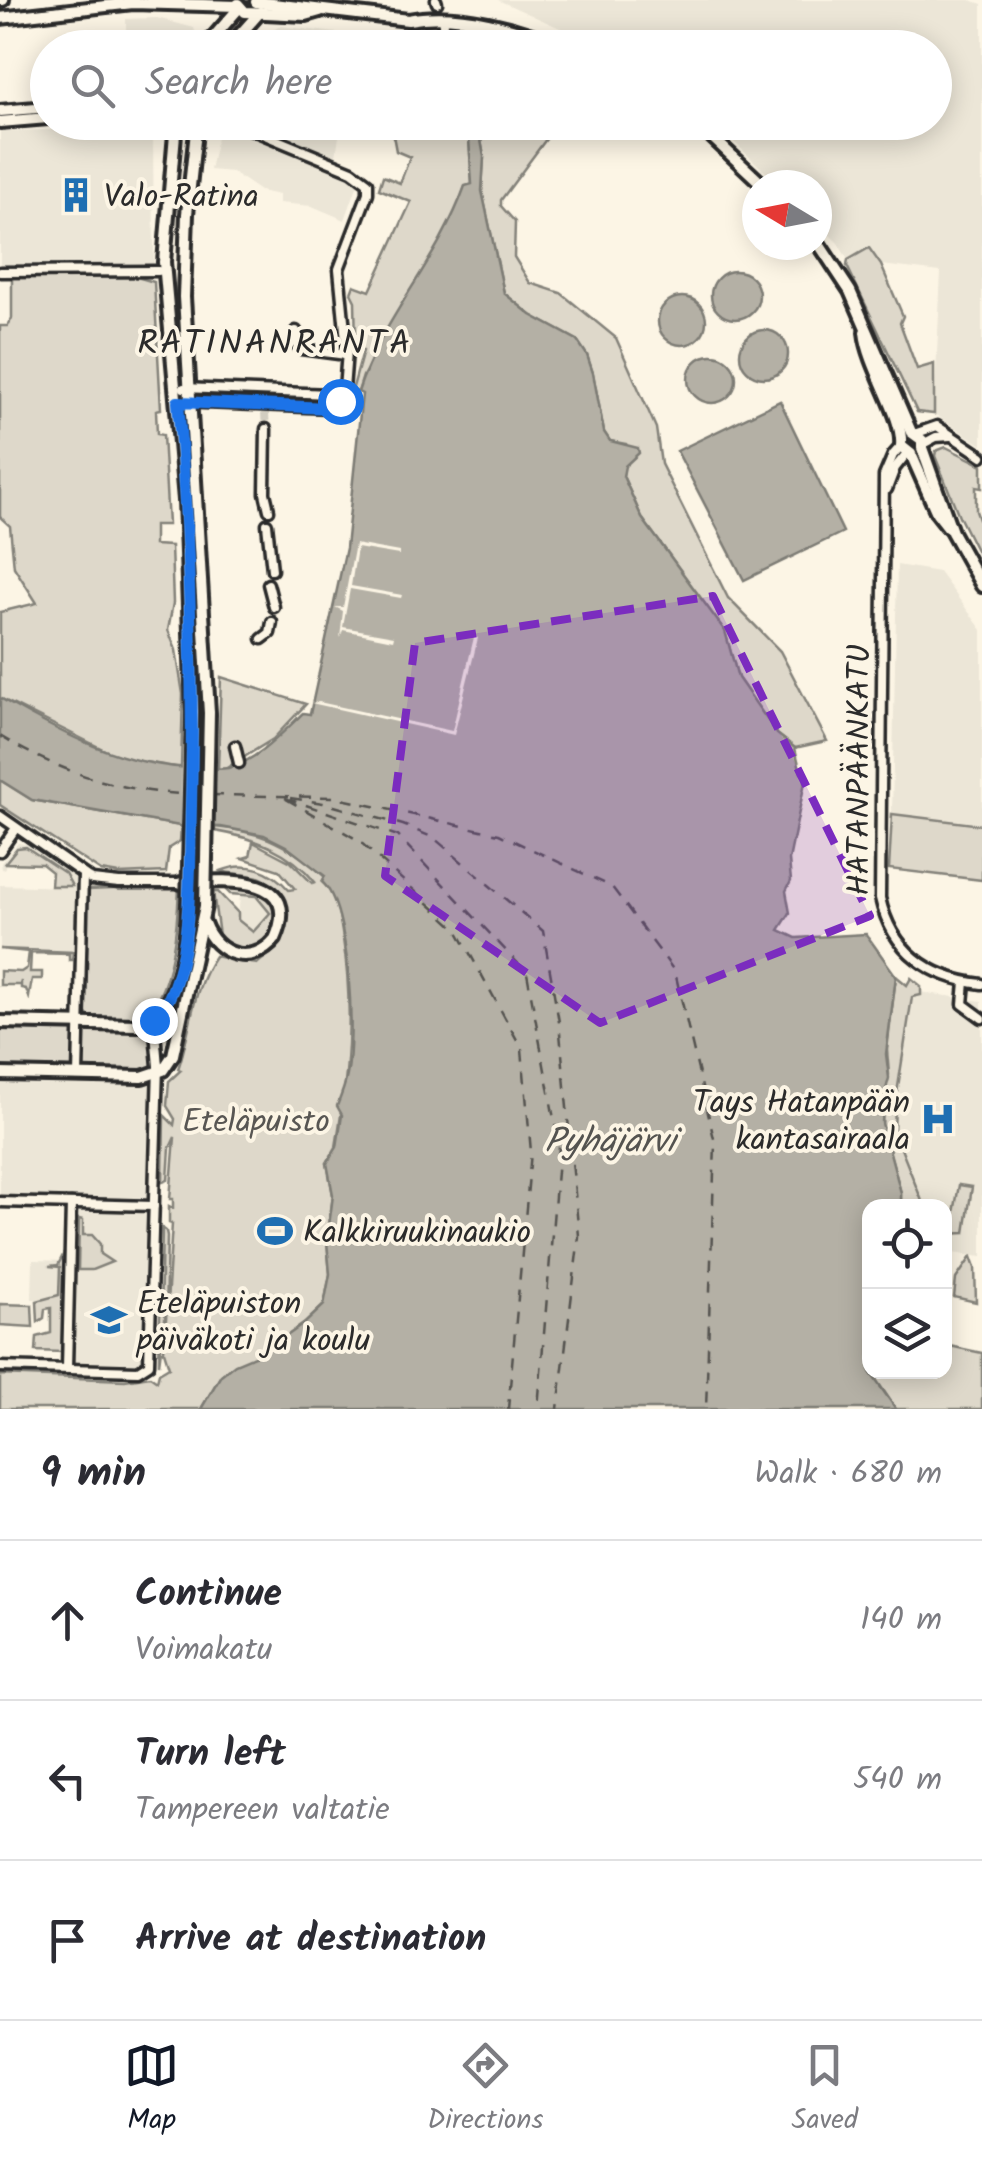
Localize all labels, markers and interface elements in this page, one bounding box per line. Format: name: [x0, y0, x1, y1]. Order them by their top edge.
search box: [30, 30, 952, 140]
text: Search here: [145, 55, 332, 115]
icon: search: [65, 58, 120, 113]
north arrow: [742, 170, 832, 260]
place label: Valo-Ratina: [104, 172, 259, 223]
building icon: Valo-Ratina: [57, 176, 95, 214]
district label: RATINANRANTA: [137, 317, 413, 373]
route start: [318, 379, 364, 425]
street label: HATANPÄÄNKATU: [835, 644, 886, 896]
route end: [132, 998, 178, 1044]
place label: Tays Hatanpään kantasairaala: [693, 1078, 910, 1166]
park label: Eteläpuisto: [182, 1097, 330, 1148]
hospital icon: Tays Hatanpään kantasairaala: [919, 1100, 957, 1138]
water label: Pyhäjärvi: [545, 1115, 682, 1171]
map controls: [862, 1199, 952, 1379]
button: locate: [862, 1199, 952, 1289]
place label: Kalkkiruukinaukio: [303, 1208, 531, 1259]
sports icon: Kalkkiruukinaukio: [256, 1212, 294, 1250]
place label: Eteläpuiston päiväkoti ja koulu: [135, 1279, 370, 1367]
button: layers: [862, 1289, 952, 1379]
school or university icon: Eteläpuiston päiväkoti ja koulu: [90, 1301, 128, 1339]
text: 9 min: [40, 1441, 146, 1508]
text: Walk · 680 m: [755, 1449, 942, 1500]
text: Continue: [135, 1565, 282, 1625]
icon: ahead: [40, 1593, 95, 1648]
text: 140 m: [860, 1595, 942, 1646]
text: Voimakatu: [135, 1625, 272, 1676]
text: Turn left: [135, 1725, 286, 1785]
icon: left: [40, 1753, 95, 1808]
text: 540 m: [853, 1755, 942, 1806]
text: Tampereen valtatie: [135, 1785, 390, 1836]
text: Arrive at destination: [135, 1910, 486, 1970]
icon: arrive: [40, 1913, 95, 1968]
tab: Map: [124, 2038, 179, 2143]
tab: Directions: [427, 2038, 543, 2143]
tab: Saved: [792, 2038, 858, 2143]

